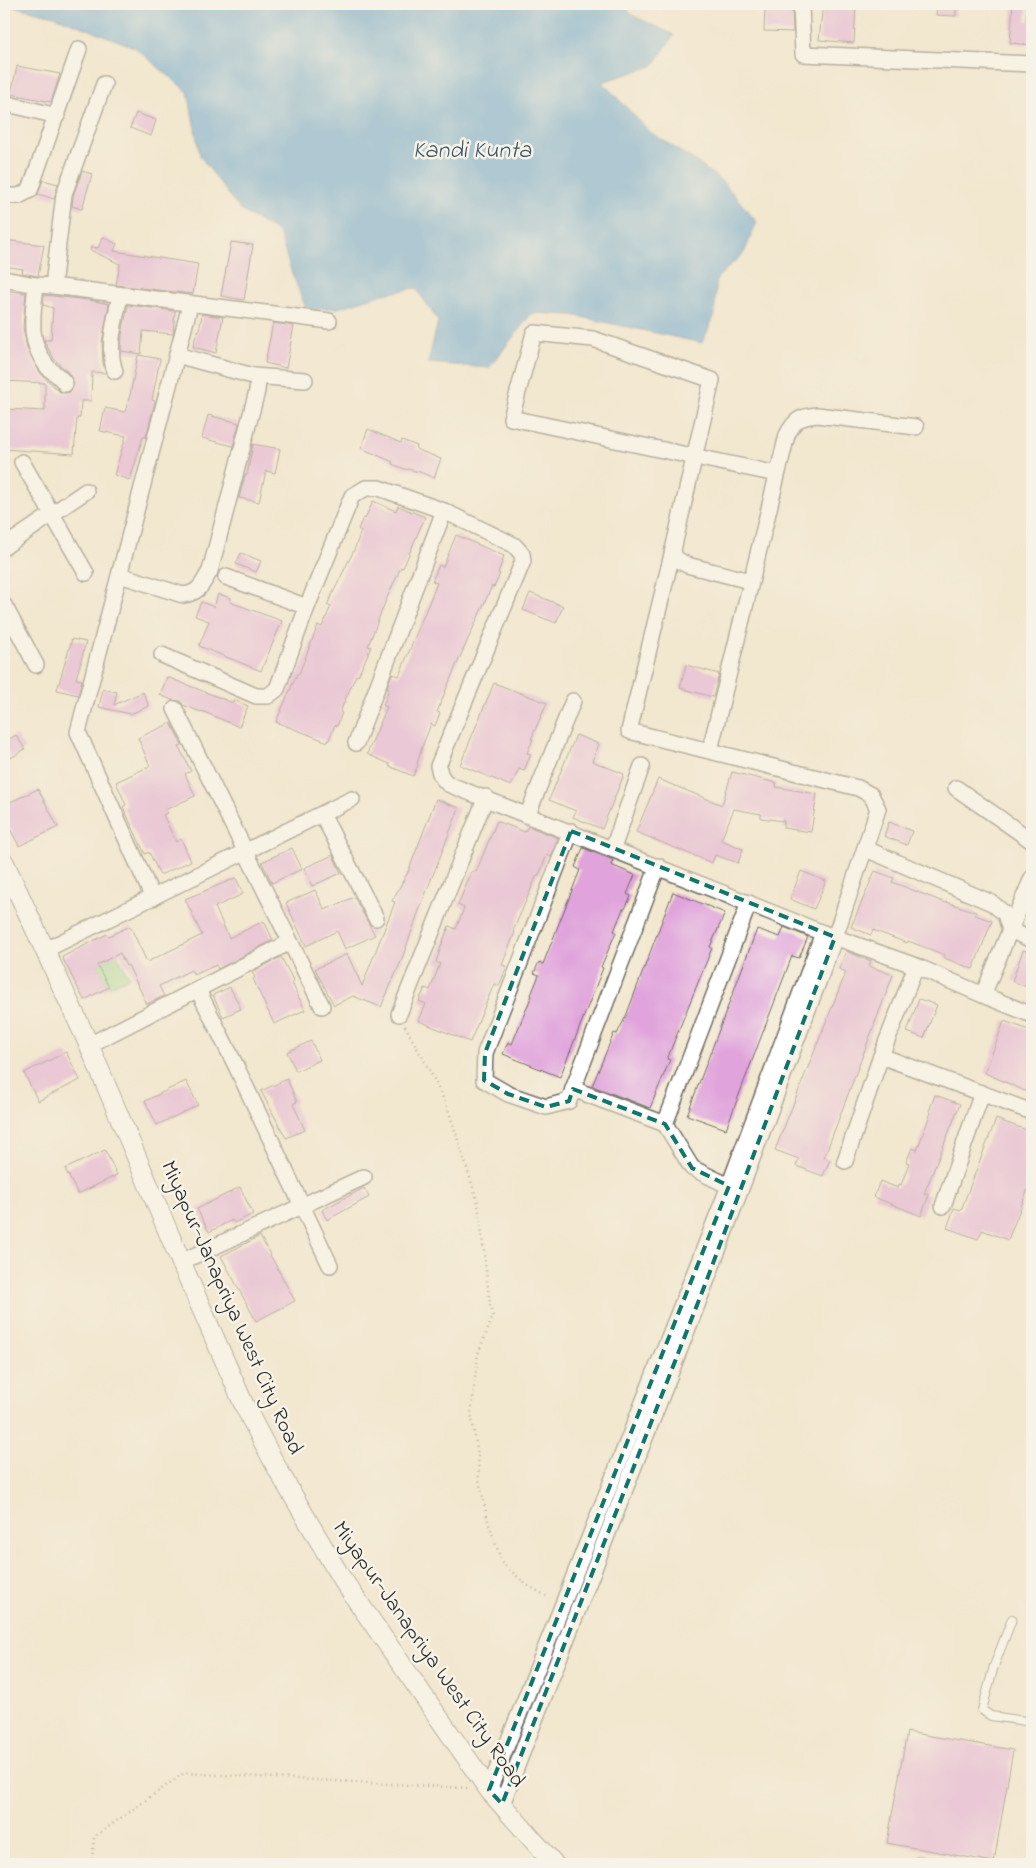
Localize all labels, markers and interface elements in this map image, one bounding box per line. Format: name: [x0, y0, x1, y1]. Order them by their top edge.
water label: Kandi Kunta: [413, 134, 532, 169]
street label: Miyapur-Janapriya West City Road: [151, 1156, 310, 1460]
street label: Miyapur-Janapriya West City Road: [323, 1515, 533, 1795]

